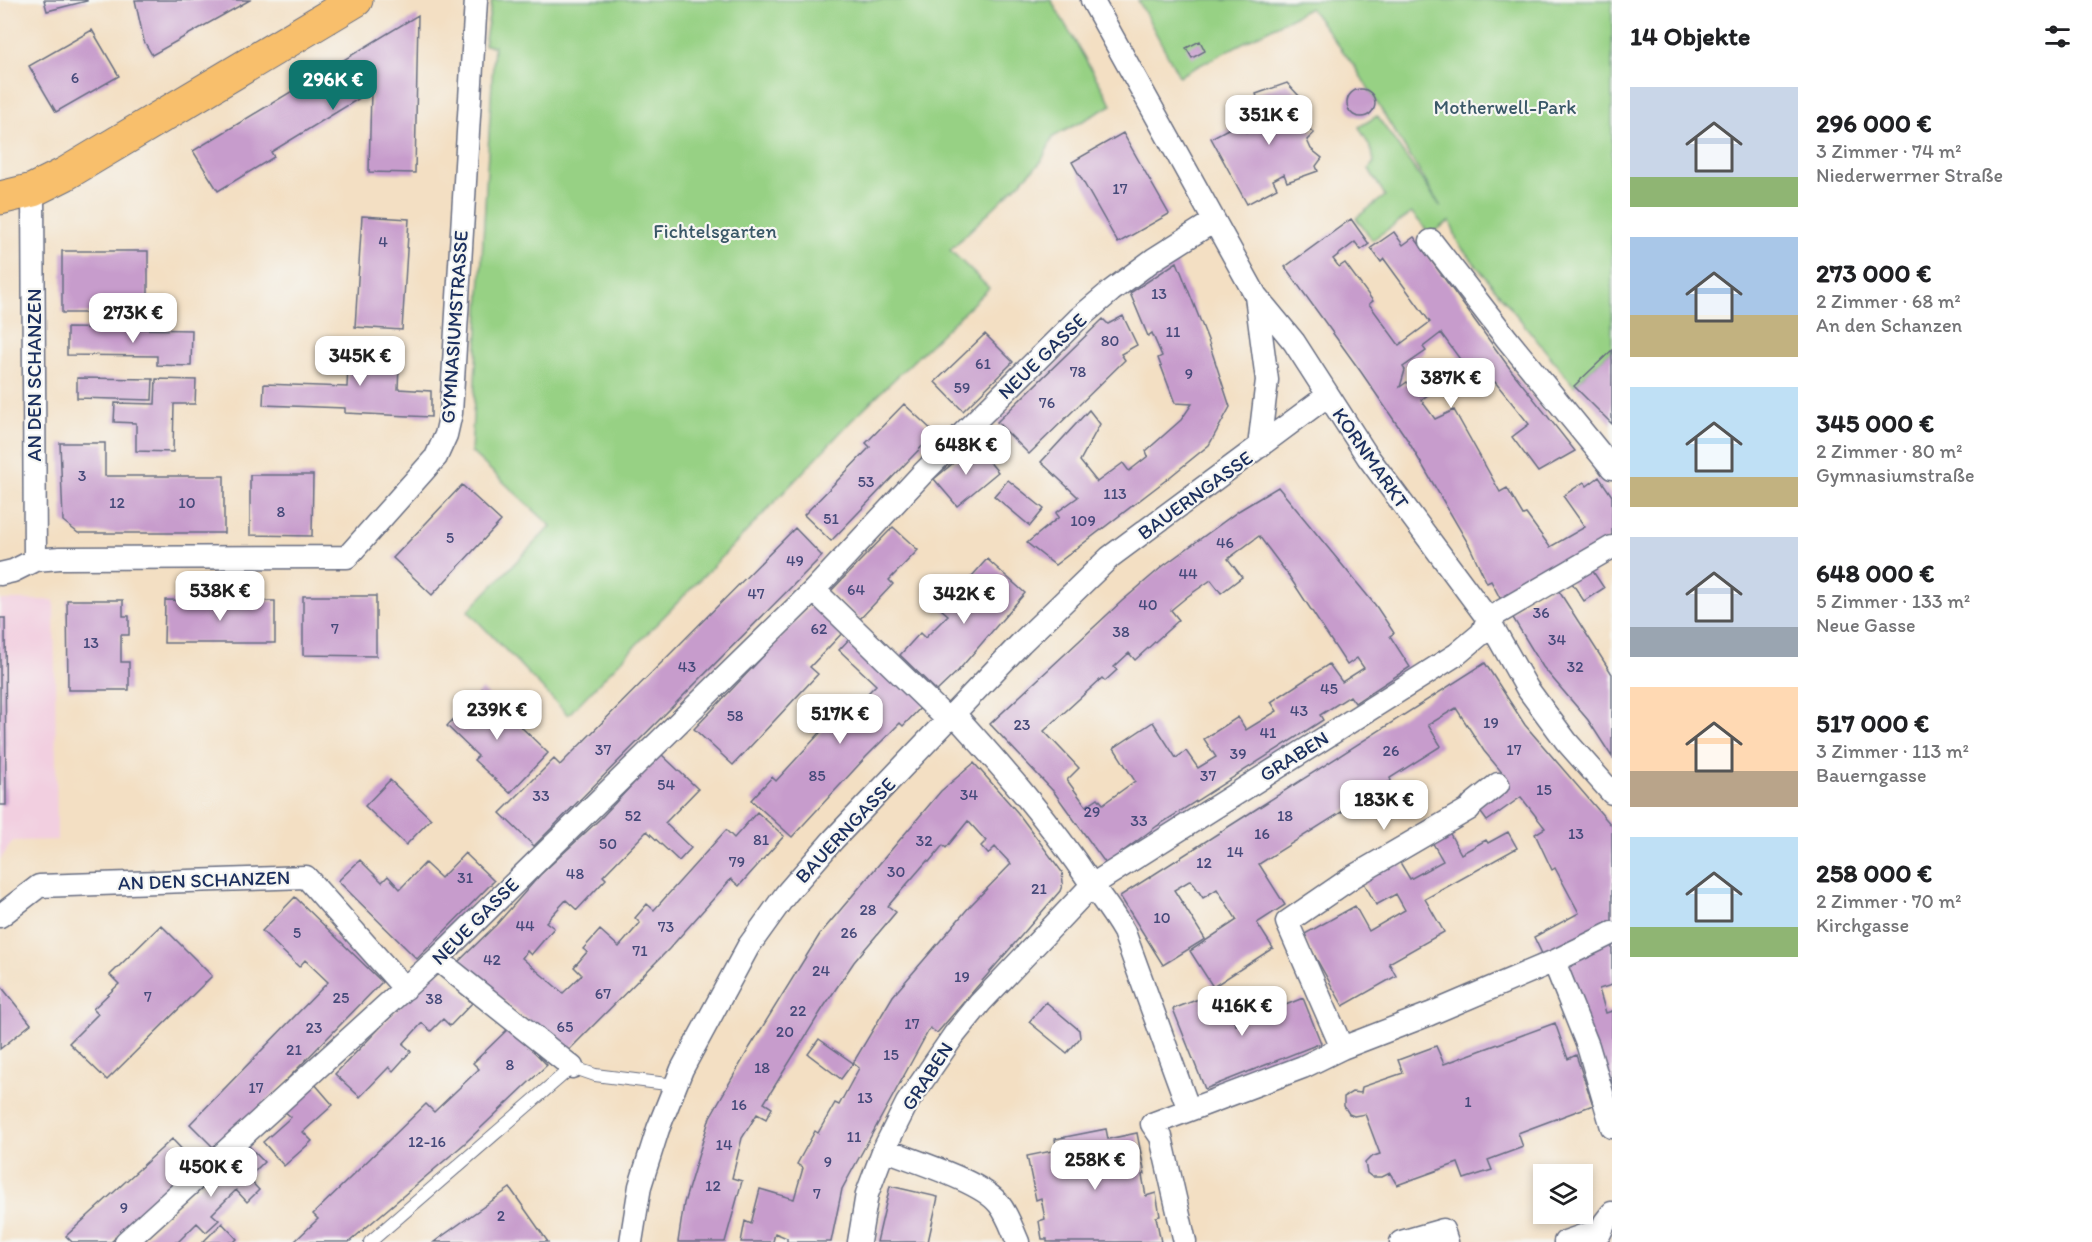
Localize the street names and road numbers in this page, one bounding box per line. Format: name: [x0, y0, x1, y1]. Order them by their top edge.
street label: GYMNASIUMSTRASSE: [435, 230, 473, 424]
street label: AN DEN SCHANZEN: [22, 289, 46, 461]
street label: NEUE GASSE: [993, 308, 1091, 404]
street label: KORNMARKT: [1327, 403, 1415, 513]
street label: BAUERNGASSE: [1133, 445, 1257, 545]
street label: GRABEN: [1255, 725, 1333, 787]
street label: BAUERNGASSE: [790, 772, 900, 888]
street label: AN DEN SCHANZEN: [117, 865, 291, 895]
street label: NEUE GASSE: [426, 872, 524, 970]
street label: GRABEN: [896, 1037, 958, 1115]

